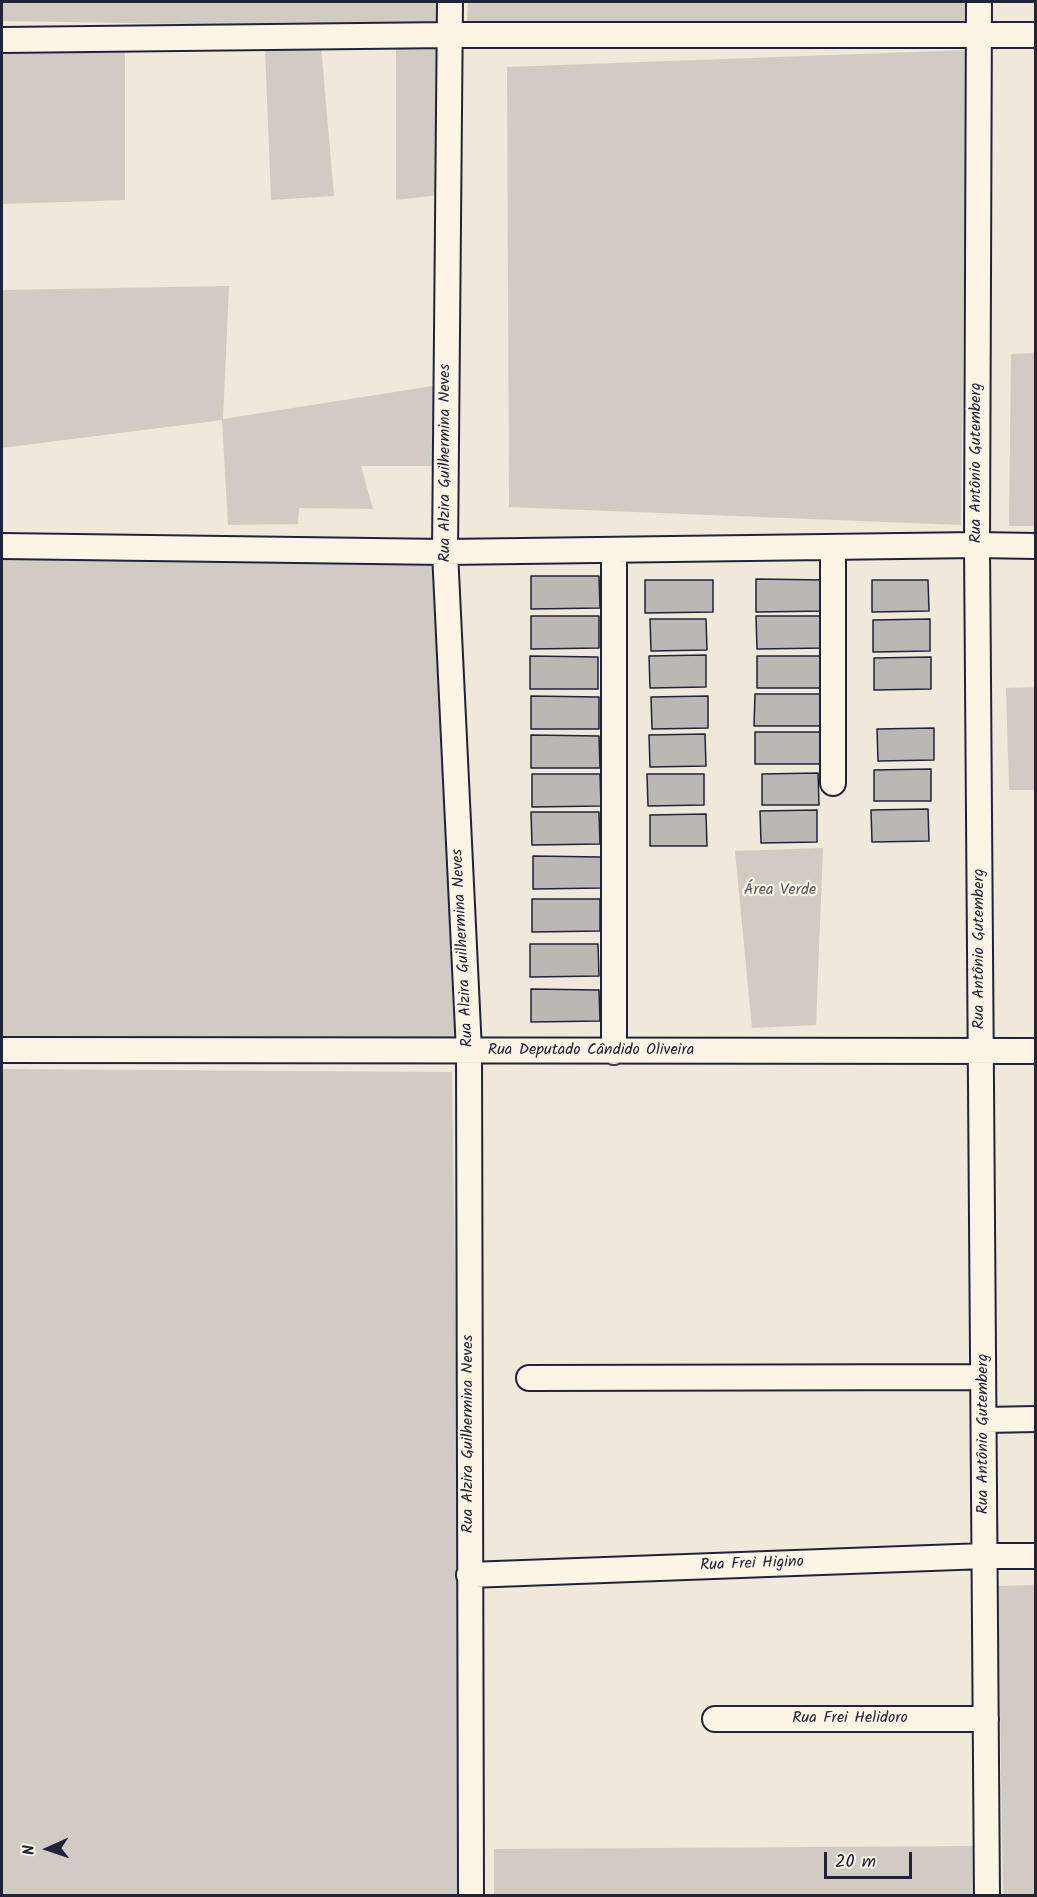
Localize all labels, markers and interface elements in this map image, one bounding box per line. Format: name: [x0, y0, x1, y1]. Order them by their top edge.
street label: Rua Alzira Guilhermina Neves: [436, 364, 456, 562]
street label: Rua Antônio Gutemberg: [967, 383, 987, 543]
street label: Rua Alzira Guilhermina Neves: [449, 848, 479, 1048]
street label: Rua Antônio Gutemberg: [970, 869, 990, 1029]
park label: Área Verde: [744, 881, 816, 901]
street label: Rua Deputado Cândido Oliveira: [488, 1041, 694, 1061]
street label: Rua Alzira Guilhermina Neves: [459, 1335, 479, 1533]
street label: Rua Antônio Gutemberg: [974, 1354, 994, 1514]
street label: Rua Frei Higino: [700, 1554, 804, 1576]
street label: Rua Frei Helidoro: [792, 1709, 908, 1729]
north arrow: [18, 1819, 78, 1879]
scale bar: [827, 1840, 916, 1878]
text: N: [17, 1844, 42, 1856]
text: 20 m: [835, 1848, 876, 1877]

